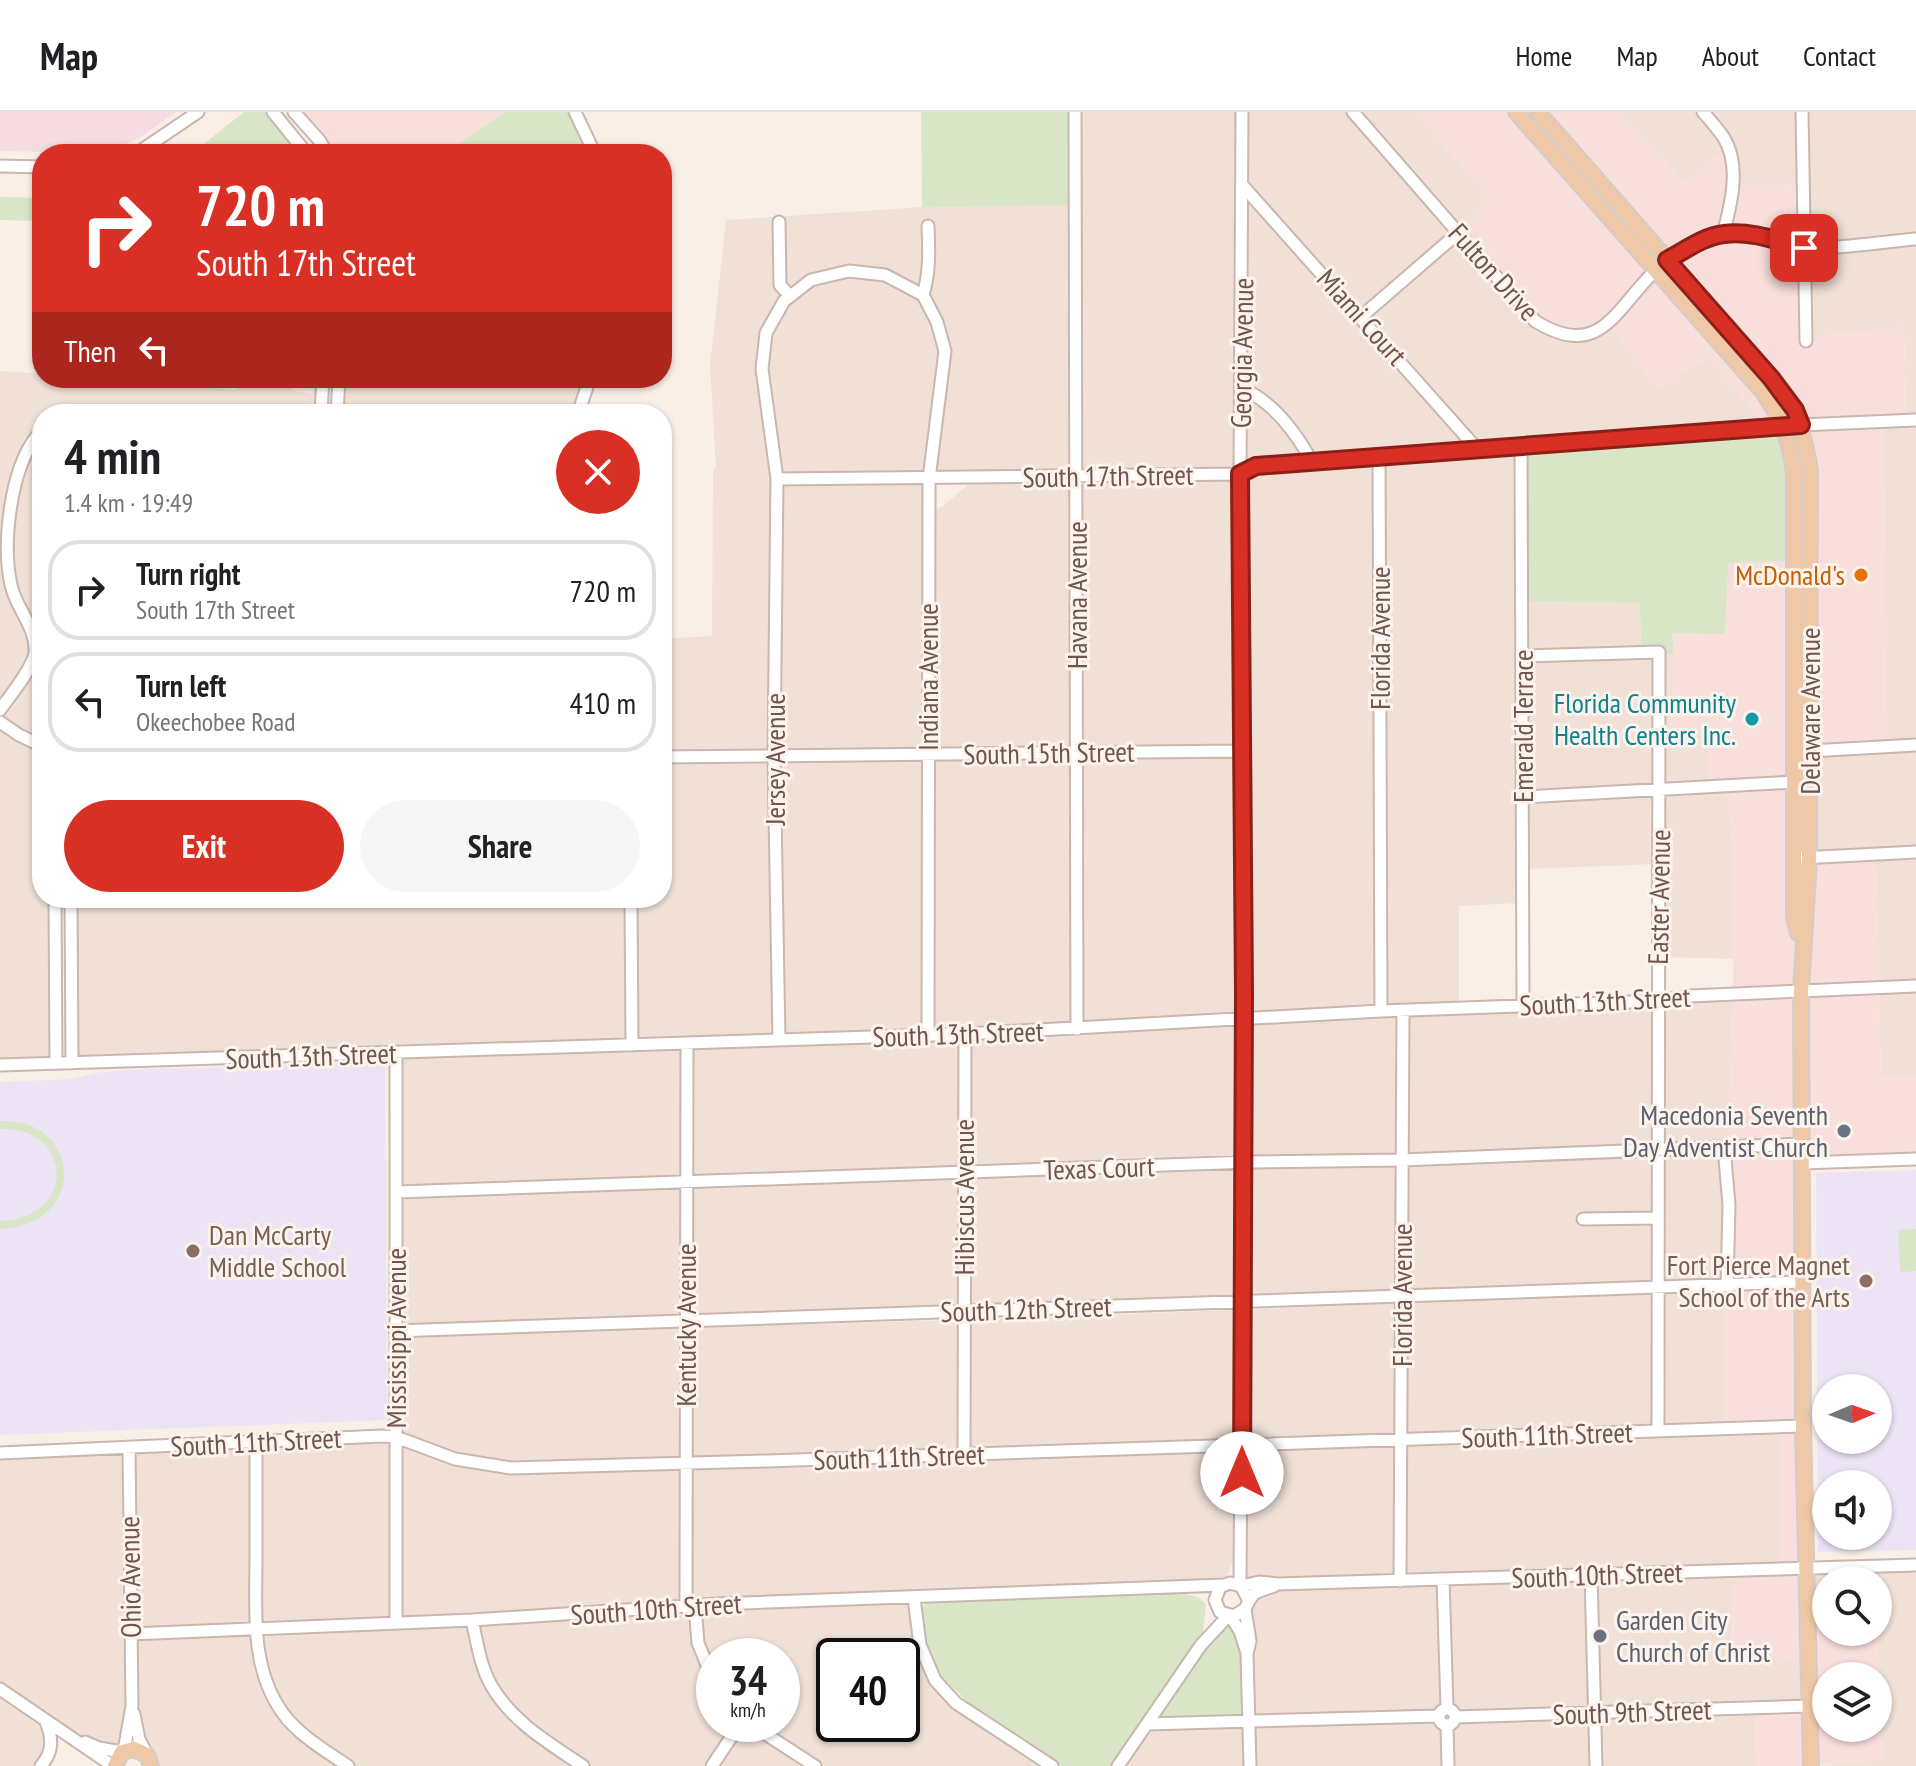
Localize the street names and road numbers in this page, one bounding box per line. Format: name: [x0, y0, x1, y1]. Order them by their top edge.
street label: Fulton Drive: [1441, 215, 1548, 328]
street label: Miami Court: [1309, 261, 1416, 373]
street label: Georgia Avenue: [1222, 278, 1261, 428]
street label: South 17th Street: [1022, 456, 1194, 495]
street label: Havana Avenue: [1058, 521, 1095, 669]
street label: Florida Avenue: [1361, 566, 1398, 710]
street label: Indiana Avenue: [909, 603, 946, 751]
street label: Delaware Avenue: [1791, 628, 1828, 794]
street label: Emerald Terrace: [1504, 649, 1541, 803]
street label: Jersey Avenue: [756, 693, 793, 826]
street label: South 15th Street: [963, 733, 1135, 772]
street label: Easter Avenue: [1639, 829, 1678, 965]
street label: South 13th Street: [1518, 978, 1692, 1023]
street label: South 13th Street: [872, 1012, 1045, 1055]
street label: South 13th Street: [225, 1034, 398, 1077]
street label: Hibiscus Avenue: [945, 1119, 982, 1275]
street label: Texas Court: [1043, 1147, 1155, 1188]
street label: Florida Avenue: [1383, 1223, 1420, 1367]
street label: Kentucky Avenue: [667, 1244, 704, 1406]
street label: Mississippi Avenue: [377, 1248, 414, 1428]
street label: South 12th Street: [940, 1287, 1113, 1330]
street label: South 11th Street: [1461, 1413, 1634, 1456]
street label: South 11th Street: [169, 1419, 343, 1464]
street label: South 11th Street: [813, 1435, 986, 1478]
street label: Ohio Avenue: [110, 1516, 149, 1638]
street label: South 10th Street: [1511, 1553, 1684, 1596]
street label: South 10th Street: [569, 1584, 743, 1633]
street label: South 9th Street: [1552, 1690, 1712, 1733]

